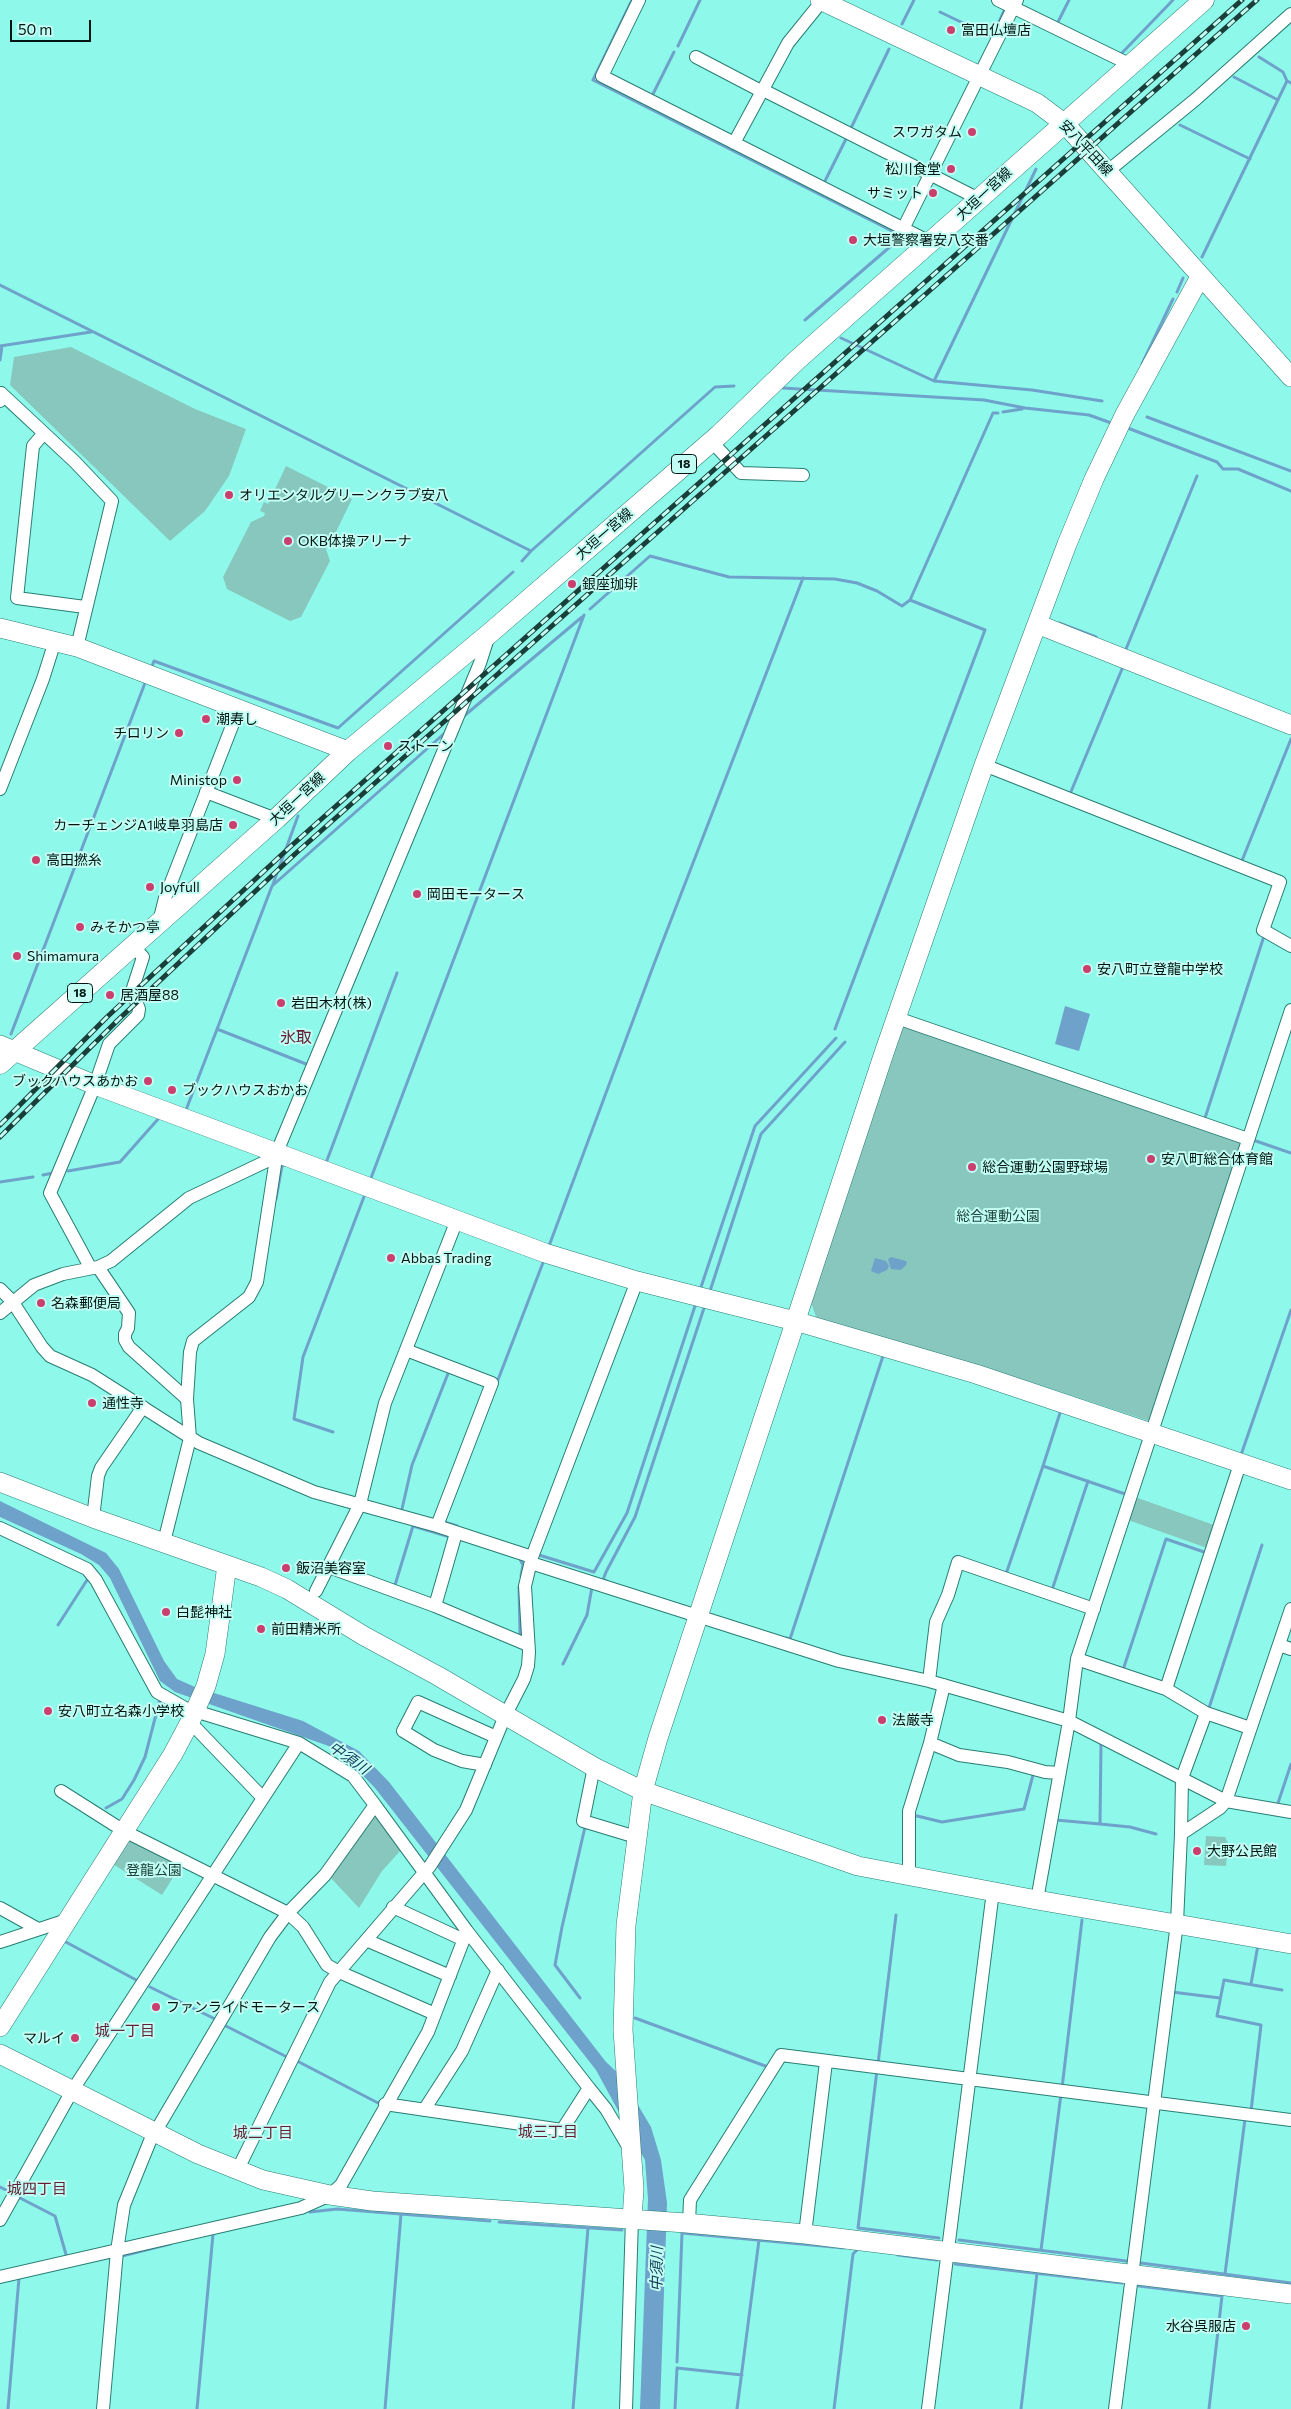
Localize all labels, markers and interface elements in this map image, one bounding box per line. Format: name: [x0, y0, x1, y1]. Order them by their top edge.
scale bar: [12, 10, 94, 42]
text: 50 m: [18, 20, 52, 38]
place label: 富田仏壇店: [961, 22, 1031, 38]
marker: 富田仏壇店: [945, 24, 957, 36]
street label: 安八平田線: [1056, 117, 1116, 179]
place label: スワガタム: [892, 124, 962, 140]
marker: スワガタム: [966, 126, 978, 138]
place label: 松川食堂: [885, 161, 941, 177]
marker: 松川食堂: [945, 163, 957, 175]
street label: 大垣一宮線: [953, 164, 1015, 224]
place label: サミット: [867, 185, 923, 201]
marker: サミット: [927, 187, 939, 199]
place label: 大垣警察署安八交番: [863, 232, 989, 248]
marker: 大垣警察署安八交番: [847, 234, 859, 246]
road number: 18: [672, 454, 696, 474]
place label: オリエンタルグリーンクラブ安八: [239, 487, 449, 503]
marker: オリエンタルグリーンクラブ安八: [223, 489, 235, 501]
street label: 大垣一宮線: [572, 505, 636, 563]
place label: OKB体操アリーナ: [298, 533, 412, 549]
marker: OKB体操アリーナ: [282, 535, 294, 547]
place label: 銀座珈琲: [582, 576, 638, 592]
marker: 銀座珈琲: [566, 578, 578, 590]
place label: 潮寿し: [216, 711, 258, 727]
marker: 潮寿し: [200, 713, 212, 725]
place label: チロリン: [113, 725, 169, 741]
marker: チロリン: [173, 727, 185, 739]
place label: ストーン: [398, 738, 454, 754]
marker: ストーン: [382, 740, 394, 752]
street label: 大垣一宮線: [266, 769, 328, 829]
place label: Ministop: [170, 772, 227, 788]
marker: Ministop: [231, 774, 243, 786]
place label: カーチェンジA1岐阜羽島店: [53, 817, 223, 833]
marker: カーチェンジA1岐阜羽島店: [227, 819, 239, 831]
place label: 高田撚糸: [46, 852, 102, 868]
marker: 高田撚糸: [30, 854, 42, 866]
place label: Joyfull: [160, 879, 200, 895]
marker: Joyfull: [144, 881, 156, 893]
place label: 岡田モータース: [427, 886, 525, 902]
marker: 岡田モータース: [411, 888, 423, 900]
place label: みそかつ亭: [90, 919, 160, 935]
marker: みそかつ亭: [74, 921, 86, 933]
place label: Shimamura: [27, 948, 99, 964]
marker: Shimamura: [11, 950, 23, 962]
place label: 安八町立登龍中学校: [1097, 961, 1223, 977]
marker: 安八町立登龍中学校: [1081, 963, 1093, 975]
road number: 18: [68, 984, 92, 1002]
place label: 居酒屋88: [120, 987, 179, 1003]
marker: 居酒屋88: [104, 989, 116, 1001]
place label: 岩田木材(株): [291, 995, 372, 1011]
marker: 岩田木材(株): [275, 997, 287, 1009]
district label: 氷取: [280, 1028, 312, 1048]
place label: ブックハウスあかお: [12, 1073, 138, 1089]
marker: ブックハウスあかお: [142, 1075, 154, 1087]
place label: ブックハウスおかお: [182, 1082, 308, 1098]
marker: ブックハウスおかお: [166, 1084, 178, 1096]
place label: 安八町総合体育館: [1161, 1151, 1273, 1167]
marker: 安八町総合体育館: [1145, 1153, 1157, 1165]
place label: 総合運動公園野球場: [982, 1159, 1108, 1175]
marker: 総合運動公園野球場: [966, 1161, 978, 1173]
park label: 総合運動公園: [956, 1208, 1040, 1224]
place label: Abbas Trading: [401, 1250, 491, 1266]
marker: Abbas Trading: [385, 1252, 397, 1264]
place label: 名森郵便局: [51, 1295, 121, 1311]
marker: 名森郵便局: [35, 1297, 47, 1309]
place label: 通性寺: [102, 1395, 144, 1411]
marker: 通性寺: [86, 1397, 98, 1409]
place label: 飯沼美容室: [296, 1560, 366, 1576]
marker: 飯沼美容室: [280, 1562, 292, 1574]
place label: 白髭神社: [176, 1604, 232, 1620]
marker: 白髭神社: [160, 1606, 172, 1618]
place label: 前田精米所: [271, 1621, 341, 1637]
marker: 前田精米所: [255, 1623, 267, 1635]
place label: 安八町立名森小学校: [58, 1703, 184, 1719]
marker: 安八町立名森小学校: [42, 1705, 54, 1717]
place label: 法厳寺: [892, 1712, 934, 1728]
marker: 法厳寺: [876, 1714, 888, 1726]
water label: 中須川: [325, 1738, 373, 1778]
place label: 大野公民館: [1207, 1843, 1277, 1859]
marker: 大野公民館: [1191, 1845, 1203, 1857]
park label: 登龍公園: [126, 1862, 182, 1878]
place label: ファンライドモータース: [166, 1999, 320, 2015]
marker: ファンライドモータース: [150, 2001, 162, 2013]
district label: 城一丁目: [95, 2022, 155, 2040]
place label: マルイ: [23, 2030, 65, 2046]
marker: マルイ: [69, 2032, 81, 2044]
district label: 城三丁目: [518, 2123, 578, 2141]
district label: 城二丁目: [233, 2124, 293, 2142]
district label: 城四丁目: [7, 2180, 67, 2198]
water label: 中須川: [648, 2246, 666, 2292]
place label: 水谷呉服店: [1166, 2318, 1236, 2334]
marker: 水谷呉服店: [1240, 2320, 1252, 2332]

